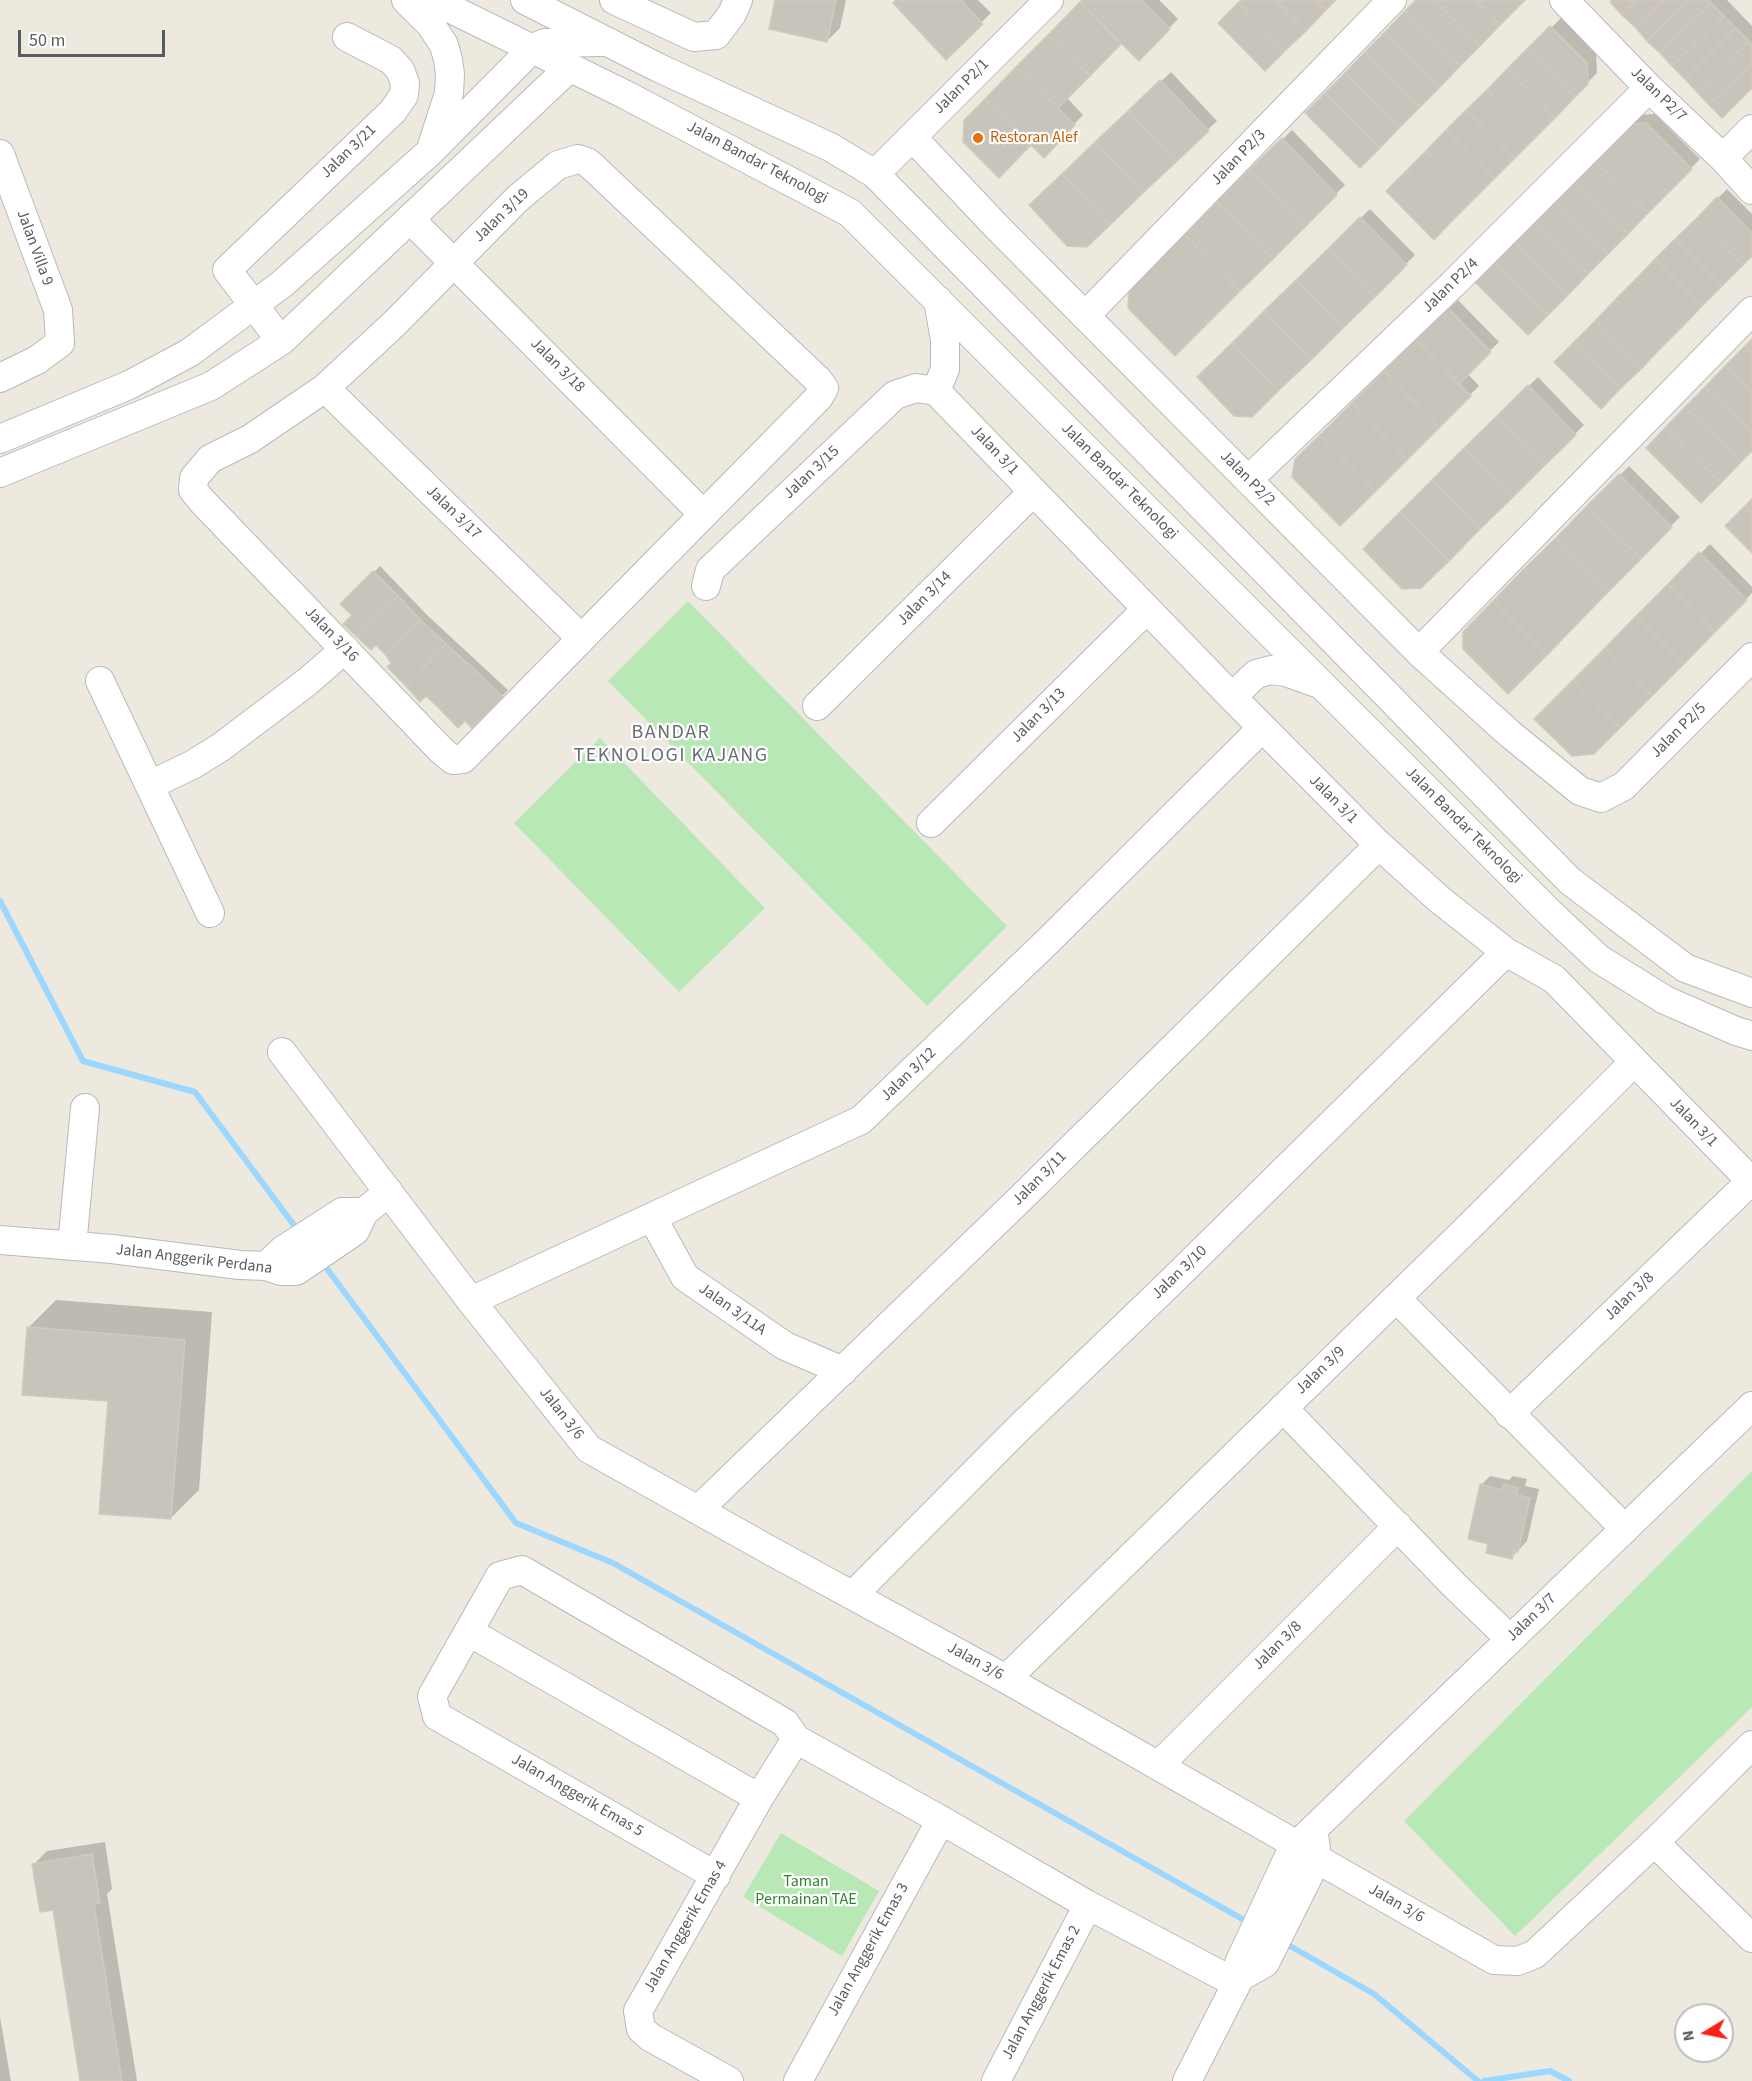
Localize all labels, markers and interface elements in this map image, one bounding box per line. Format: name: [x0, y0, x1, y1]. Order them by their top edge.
scale bar: [21, 18, 168, 56]
text: 50 m: [29, 28, 65, 53]
street label: Jalan P2/1: [930, 55, 994, 119]
street label: Jalan P2/7: [1626, 64, 1690, 126]
street label: Jalan Bandar Teknologi: [683, 118, 831, 208]
street label: Jalan 3/21: [317, 121, 381, 183]
street label: Jalan P2/3: [1208, 126, 1270, 190]
place label: Restoran Alef: [990, 128, 1078, 148]
marker: Restoran Alef: [971, 131, 985, 145]
street label: Jalan 3/19: [470, 185, 534, 247]
street label: Jalan Villa 9: [11, 207, 57, 289]
street label: Jalan P2/4: [1419, 255, 1483, 317]
street label: Jalan 3/18: [526, 335, 588, 397]
street label: Jalan Bandar Teknologi: [1057, 420, 1181, 544]
street label: Jalan 3/1: [966, 422, 1022, 480]
street label: Jalan 3/15: [780, 442, 844, 504]
street label: Jalan P2/2: [1215, 447, 1279, 511]
street label: Jalan 3/17: [421, 482, 485, 544]
street label: Jalan 3/14: [894, 568, 956, 630]
street label: Jalan 3/16: [300, 603, 362, 667]
street label: Jalan 3/13: [1008, 685, 1070, 747]
street label: Jalan P2/5: [1647, 699, 1711, 763]
district label: BANDAR TEKNOLOGI KAJANG: [573, 722, 769, 769]
street label: Jalan Bandar Teknologi: [1401, 764, 1525, 888]
street label: Jalan 3/1: [1305, 772, 1361, 828]
street label: Jalan 3/12: [877, 1044, 941, 1106]
street label: Jalan 3/1: [1665, 1094, 1721, 1152]
street label: Jalan 3/11: [1009, 1148, 1071, 1210]
street label: Jalan Anggerik Perdana: [115, 1241, 273, 1279]
street label: Jalan 3/10: [1148, 1242, 1212, 1304]
street label: Jalan 3/8: [1601, 1269, 1659, 1325]
street label: Jalan 3/11A: [695, 1280, 769, 1340]
street label: Jalan 3/9: [1292, 1343, 1350, 1399]
street label: Jalan 3/6: [535, 1384, 587, 1444]
street label: Jalan 3/7: [1503, 1590, 1561, 1646]
street label: Jalan 3/8: [1250, 1618, 1306, 1674]
street label: Jalan 3/6: [944, 1639, 1006, 1685]
street label: Jalan Anggerik Emas 5: [508, 1750, 646, 1842]
street label: Jalan Anggerik Emas 4: [640, 1858, 732, 1996]
park label: Taman Permainan TAE: [755, 1872, 857, 1910]
street label: Jalan Anggerik Emas 3: [824, 1880, 914, 2020]
street label: Jalan 3/6: [1365, 1880, 1427, 1928]
street label: Jalan Anggerik Emas 2: [998, 1923, 1086, 2063]
north arrow: [1674, 2003, 1734, 2063]
text: N: [1676, 2029, 1700, 2043]

